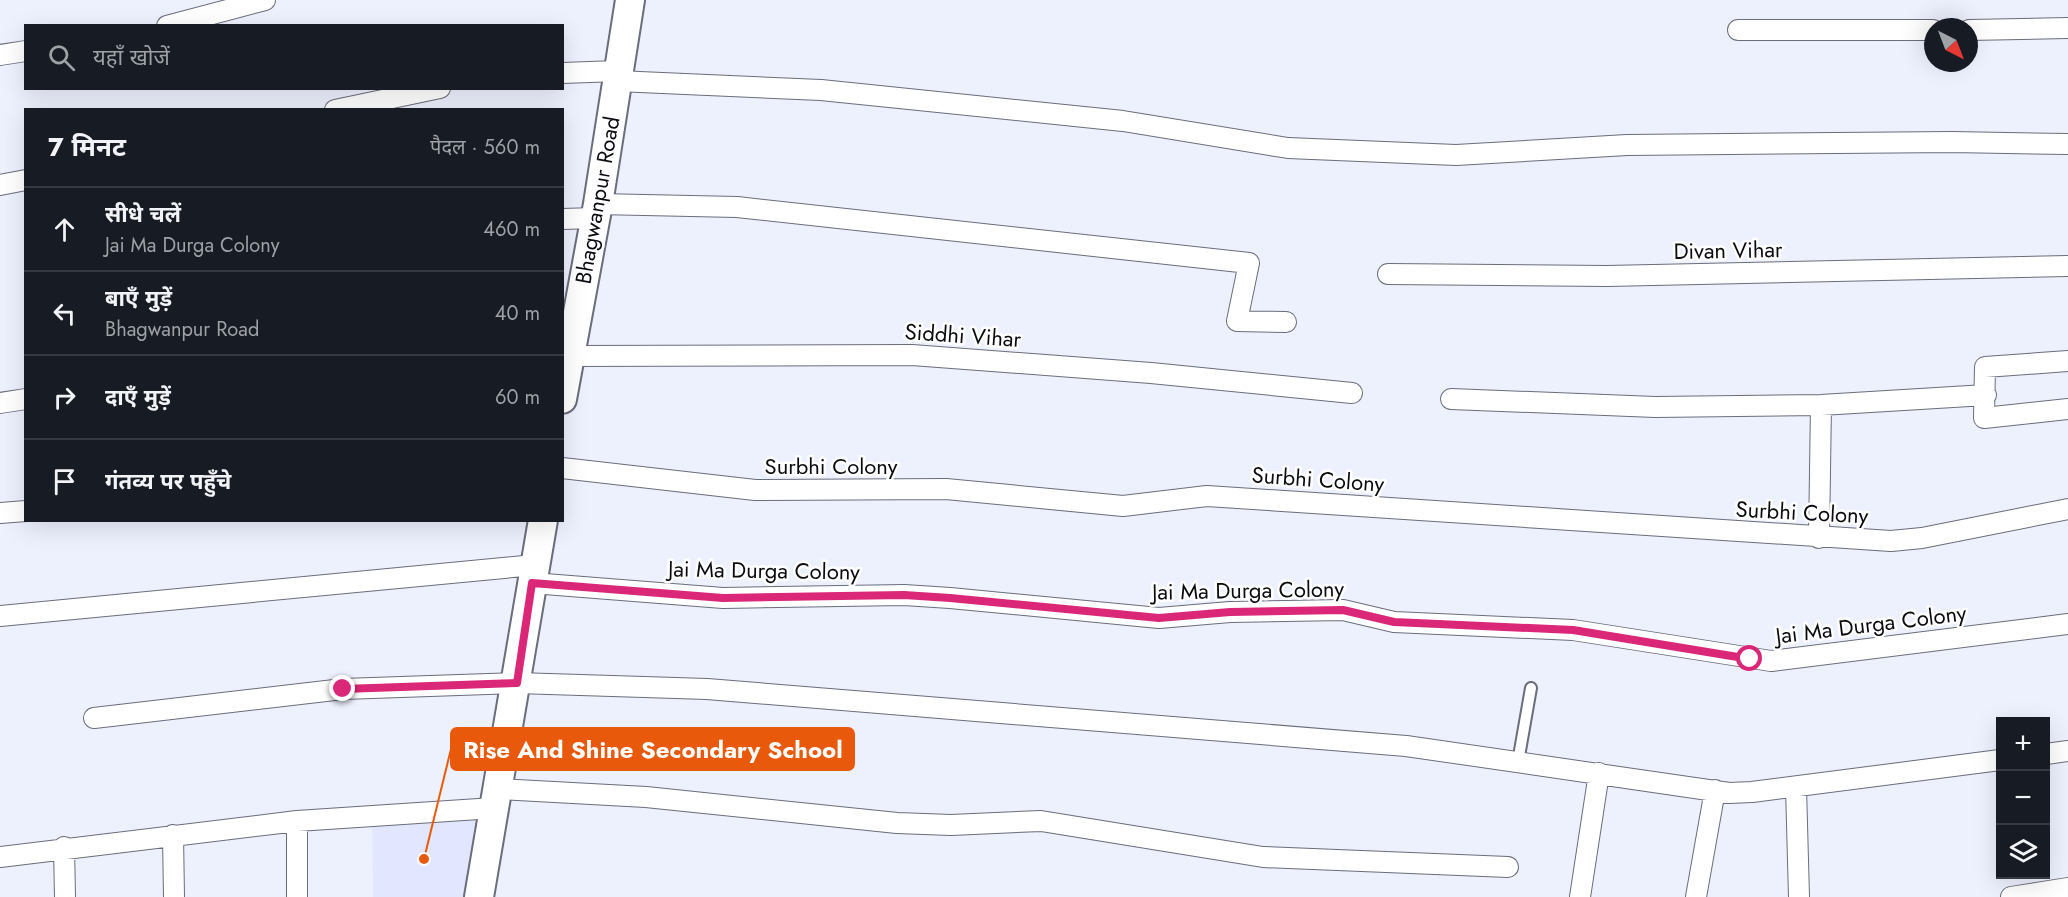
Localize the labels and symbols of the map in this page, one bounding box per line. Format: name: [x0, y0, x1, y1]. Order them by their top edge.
north arrow: [1924, 18, 1978, 72]
street label: Bhagwanpur Road: [567, 114, 627, 286]
street label: Divan Vihar: [1673, 233, 1783, 267]
street label: Siddhi Vihar: [904, 315, 1023, 355]
street label: Surbhi Colony: [765, 450, 898, 482]
street label: Surbhi Colony: [1251, 458, 1386, 500]
street label: Surbhi Colony: [1735, 493, 1869, 531]
street label: Jai Ma Durga Colony: [665, 552, 861, 588]
street label: Jai Ma Durga Colony: [1149, 572, 1345, 608]
street label: Jai Ma Durga Colony: [1771, 596, 1968, 652]
route start: [1736, 645, 1762, 671]
route end: [329, 675, 355, 701]
callout: Rise And Shine Secondary School: [451, 728, 854, 770]
text: Rise And Shine Secondary School: [463, 732, 843, 767]

